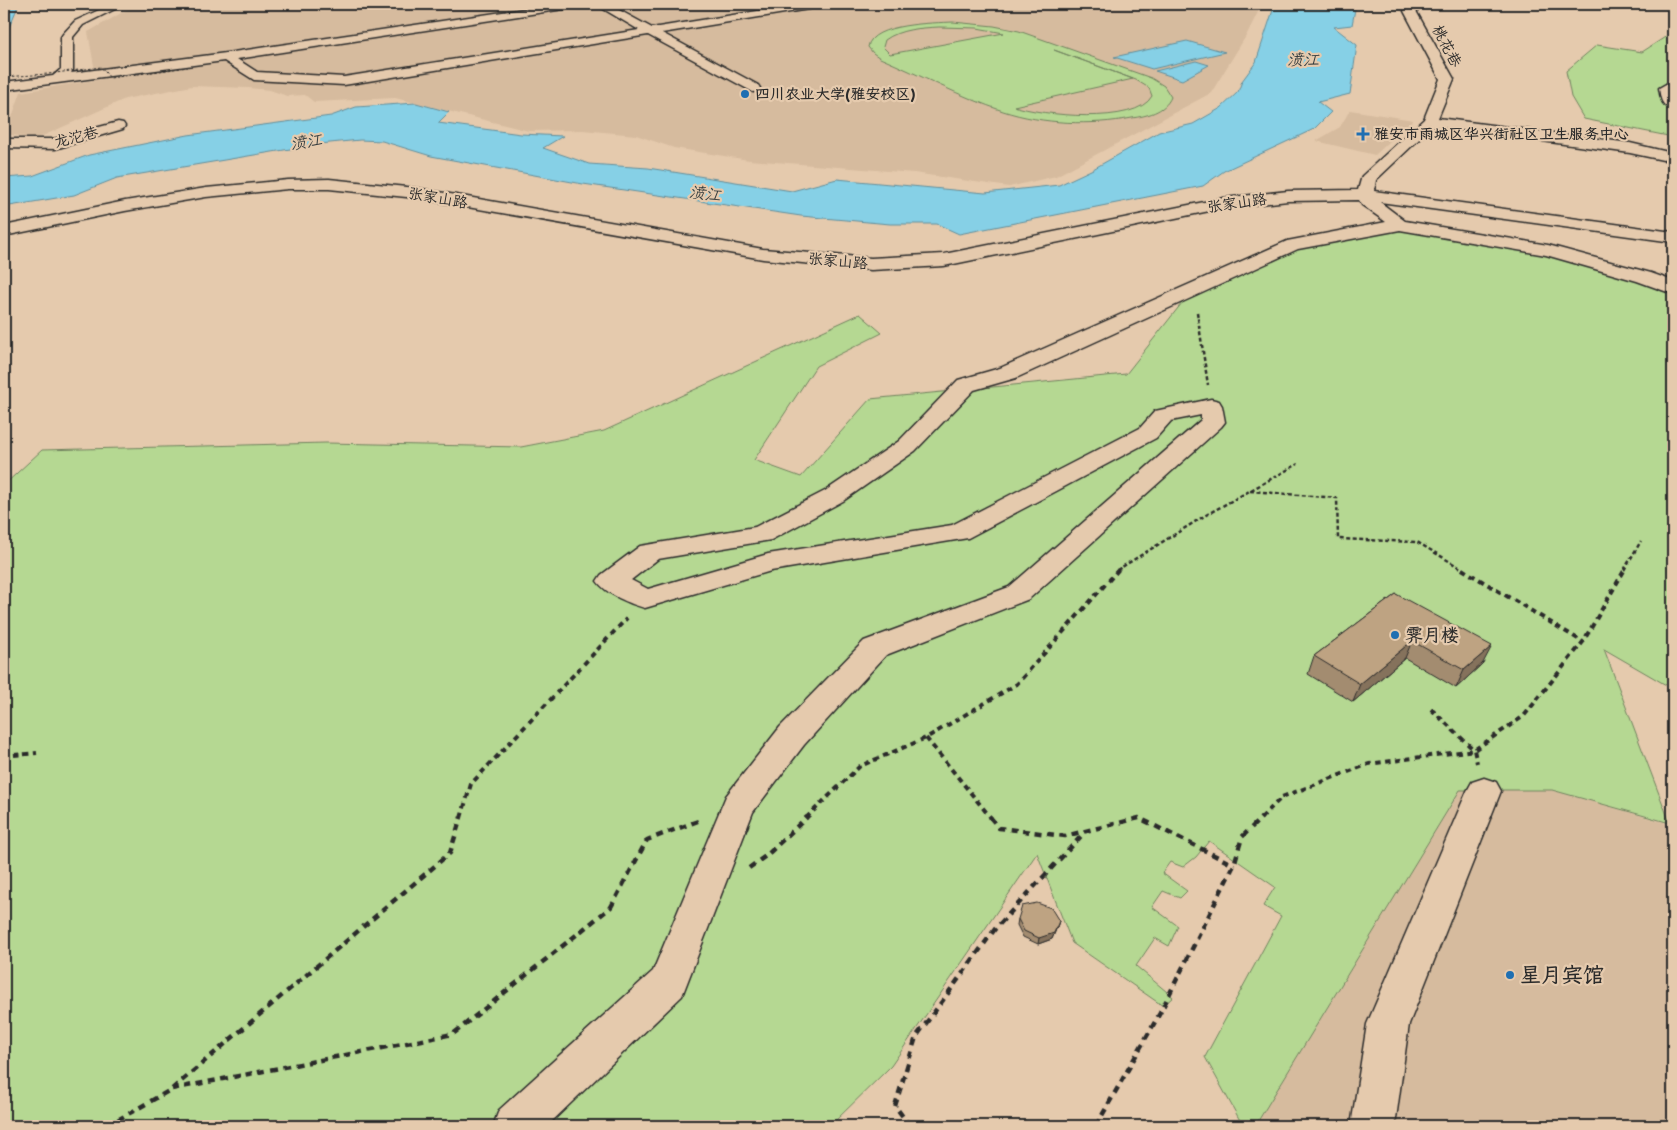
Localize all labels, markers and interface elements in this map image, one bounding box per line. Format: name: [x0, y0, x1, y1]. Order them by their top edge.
street label: 桃花巷: [1428, 22, 1466, 71]
water label: 𣸣江: [1287, 51, 1320, 70]
place label: 四川农业大学(雅安校区): [755, 85, 916, 104]
marker: 四川农业大学(雅安校区): [739, 88, 751, 100]
street label: 龙沱巷: [52, 123, 100, 152]
place label: 雅安市雨城区华兴街社区卫生服务中心: [1374, 125, 1629, 144]
marker: 雅安市雨城区华兴街社区卫生服务中心: [1356, 127, 1370, 141]
water label: 𣸣江: [289, 130, 325, 154]
water label: 𣸣江: [688, 183, 723, 206]
street label: 张家山路: [407, 184, 469, 213]
street label: 张家山路: [1206, 190, 1268, 217]
street label: 张家山路: [807, 249, 869, 274]
place label: 霁月楼: [1405, 625, 1459, 646]
marker: 霁月楼: [1389, 629, 1401, 641]
place label: 星月宾馆: [1520, 963, 1604, 988]
marker: 星月宾馆: [1504, 969, 1516, 981]

